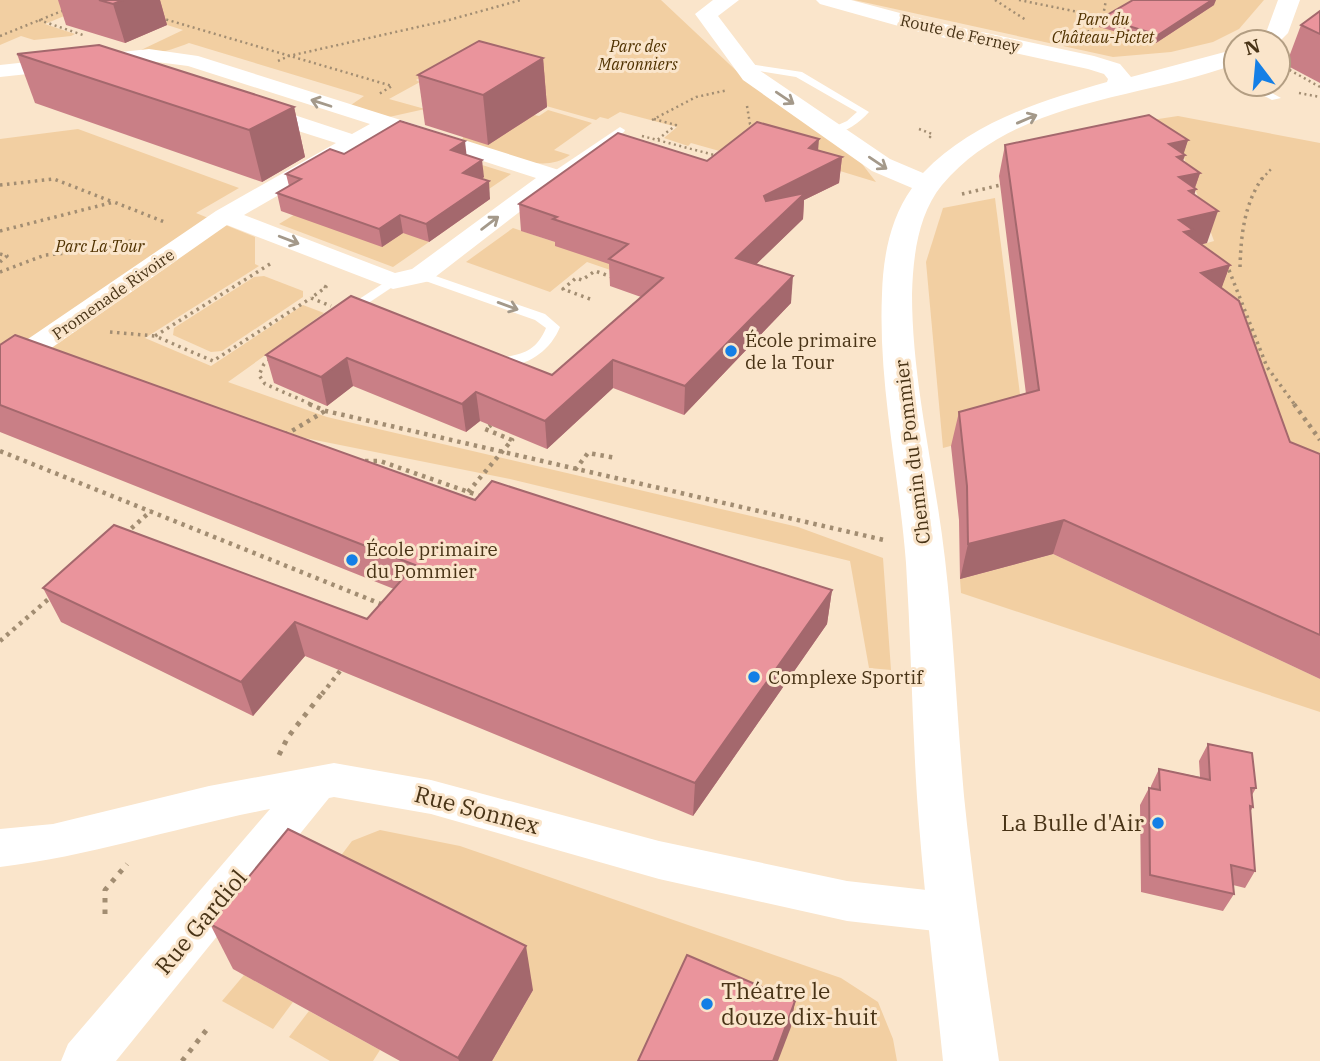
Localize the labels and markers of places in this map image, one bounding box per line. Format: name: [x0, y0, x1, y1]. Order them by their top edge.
place label: École primaire de la Tour: [745, 328, 877, 374]
marker: École primaire de la Tour: [723, 343, 739, 359]
place label: École primaire du Pommier: [366, 537, 498, 583]
marker: École primaire du Pommier: [344, 552, 360, 568]
place label: Complexe Sportif: [768, 665, 924, 689]
marker: Complexe Sportif: [746, 669, 762, 685]
place label: La Bulle d'Air: [1001, 807, 1144, 837]
marker: La Bulle d'Air: [1150, 815, 1166, 831]
place label: Théatre le douze dix-huit: [721, 975, 878, 1031]
marker: Théatre le douze dix-huit: [699, 996, 715, 1012]

